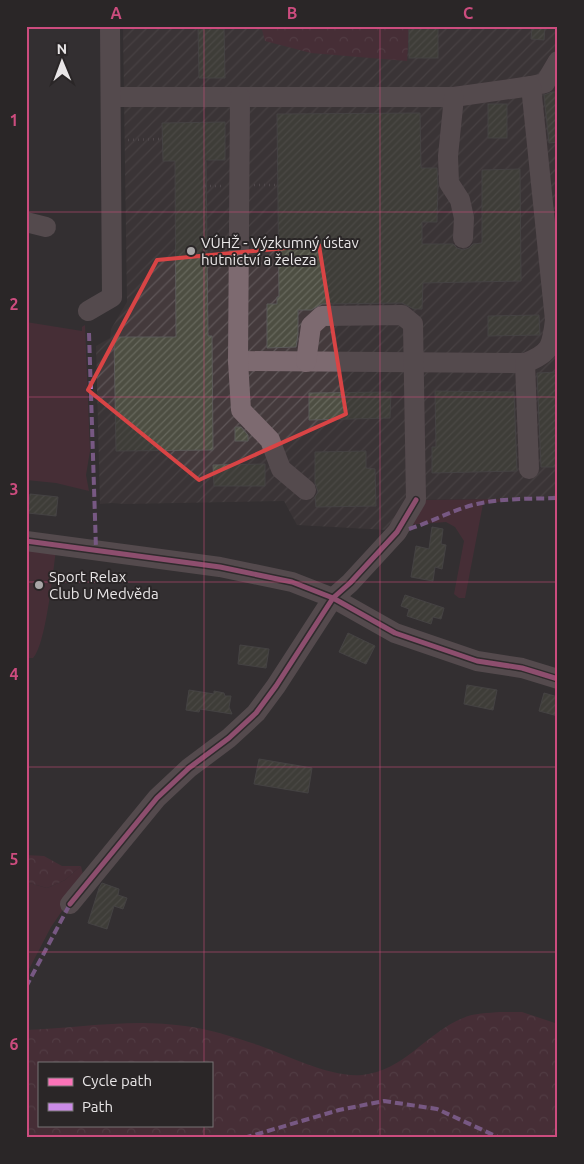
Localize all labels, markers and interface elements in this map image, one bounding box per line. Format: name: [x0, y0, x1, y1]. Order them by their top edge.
text: A: [110, 4, 122, 22]
text: B: [287, 4, 297, 22]
text: C: [463, 4, 473, 22]
north arrow: [38, 38, 88, 88]
text: N: [56, 41, 67, 57]
text: 1: [9, 111, 19, 129]
place label: VÚHŽ - Výzkumný ústav hutnictví a železa: [201, 234, 359, 268]
marker: VÚHŽ - Výzkumný ústav hutnictví a železa: [185, 245, 197, 257]
text: 2: [9, 295, 19, 313]
text: 3: [9, 480, 19, 498]
place label: Sport Relax Club U Medvěda: [49, 568, 159, 602]
marker: Sport Relax Club U Medvěda: [33, 579, 45, 591]
text: 4: [9, 665, 19, 683]
text: 5: [9, 850, 19, 868]
text: 6: [9, 1035, 19, 1053]
legend: [38, 1062, 212, 1126]
text: Cycle path: [82, 1072, 152, 1089]
text: Path: [82, 1098, 113, 1115]

